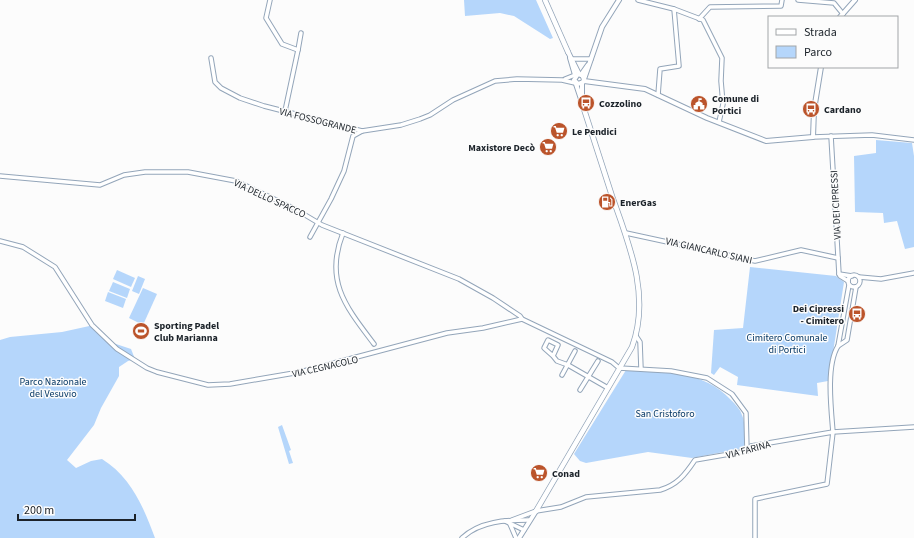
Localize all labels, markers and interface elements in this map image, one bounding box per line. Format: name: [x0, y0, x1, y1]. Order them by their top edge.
legend: [768, 16, 898, 68]
text: Strada: [804, 24, 837, 41]
text: Parco: [804, 44, 832, 61]
place label: Comune di Portici: [712, 92, 759, 118]
bus stop icon: Cozzolino: [576, 93, 596, 113]
public building icon: Comune di Portici: [689, 94, 709, 114]
place label: Cozzolino: [599, 97, 642, 111]
bus stop icon: Cardano: [801, 99, 821, 119]
place label: Cardano: [824, 103, 862, 117]
street label: VIA FOSSOGRANDE: [278, 105, 358, 137]
supermarket icon: Le Pendici: [549, 121, 569, 141]
place label: Le Pendici: [572, 125, 617, 139]
supermarket icon: Maxistore Decò: [538, 137, 558, 157]
place label: Maxistore Decò: [468, 141, 535, 155]
street label: VIA DEI CIPRESSI: [827, 170, 845, 240]
street label: VIA DELLO SPACCO: [231, 176, 308, 222]
fuel station icon: EnerGas: [597, 192, 617, 212]
place label: EnerGas: [620, 196, 657, 210]
street label: VIA GIANCARLO SIANI: [664, 234, 753, 268]
place label: Dei Cipressi - Cimitero: [793, 302, 844, 328]
bus stop icon: Dei Cipressi - Cimitero: [847, 304, 867, 324]
place label: Sporting Padel Club Marianna: [154, 319, 219, 345]
sports icon: Sporting Padel Club Marianna: [131, 321, 151, 341]
park label: Cimitero Comunale di Portici: [747, 331, 827, 357]
street label: VIA CEGNACOLO: [291, 352, 360, 381]
park label: Parco Nazionale del Vesuvio: [19, 375, 87, 401]
park label: San Cristoforo: [635, 407, 695, 421]
street label: VIA FARINA: [725, 437, 773, 463]
supermarket icon: Conad: [529, 463, 549, 483]
place label: Conad: [552, 467, 580, 481]
scale bar: [18, 496, 135, 522]
text: 200 m: [24, 502, 54, 519]

